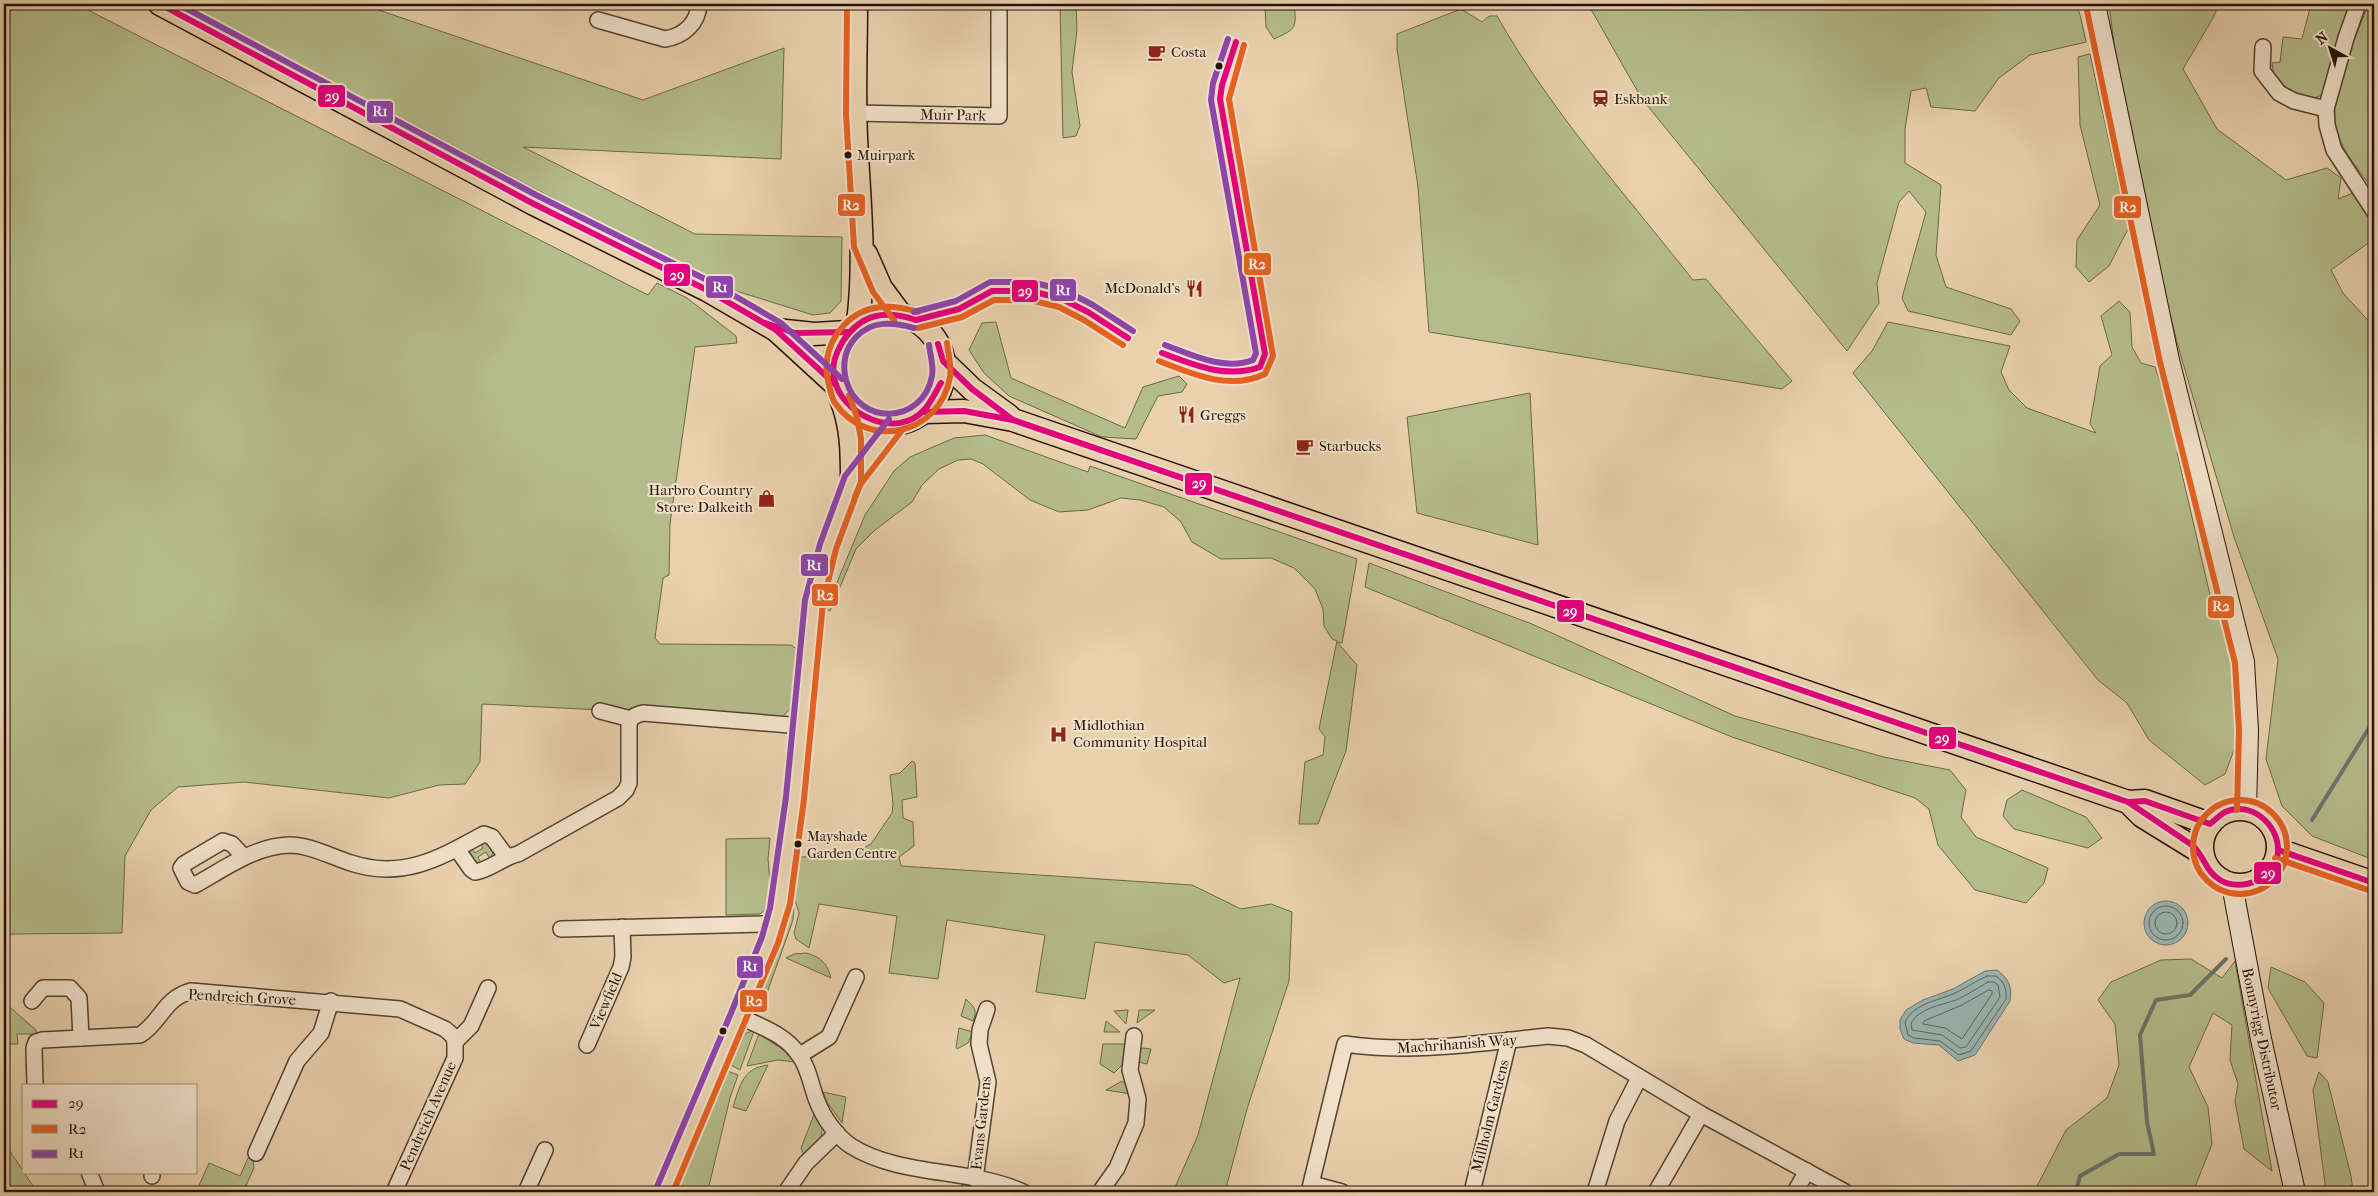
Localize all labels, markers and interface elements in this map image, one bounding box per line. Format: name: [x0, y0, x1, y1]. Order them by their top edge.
north arrow: [2306, 22, 2356, 72]
text: N: [2313, 28, 2332, 48]
cafe icon: Costa: [1147, 42, 1167, 62]
place label: Costa: [1171, 43, 1208, 61]
unlabelled marker: [1214, 61, 1224, 71]
line badge: 29: [317, 84, 346, 108]
text: 29: [325, 88, 339, 105]
station icon: Eskbank: [1590, 89, 1610, 109]
place label: Eskbank: [1614, 90, 1668, 108]
line badge: R1: [366, 100, 394, 124]
text: R1: [372, 103, 388, 120]
street label: Muir Park: [920, 105, 986, 125]
place label: Muirpark: [857, 147, 916, 164]
marker: Muirpark: [843, 150, 853, 160]
line badge: R2: [837, 193, 866, 217]
line badge: R2: [2113, 195, 2142, 219]
text: R2: [842, 197, 860, 214]
text: R2: [2119, 199, 2137, 216]
line badge: R2: [1243, 252, 1272, 276]
text: R2: [1248, 256, 1266, 273]
line badge: 29: [663, 263, 691, 287]
text: 29: [670, 267, 684, 284]
line badge: R1: [705, 275, 734, 299]
line badge: R1: [1049, 278, 1077, 302]
restaurant icon: McDonald's: [1184, 278, 1204, 298]
text: R1: [712, 279, 728, 296]
line badge: 29: [1011, 279, 1039, 303]
place label: McDonald's: [1104, 279, 1180, 297]
text: R1: [1055, 282, 1071, 299]
text: 29: [1018, 283, 1032, 300]
restaurant icon: Greggs: [1176, 405, 1196, 425]
place label: Greggs: [1200, 406, 1246, 424]
cafe icon: Starbucks: [1295, 436, 1315, 456]
place label: Starbucks: [1319, 437, 1382, 455]
line badge: 29: [1184, 472, 1213, 496]
text: 29: [1192, 475, 1206, 492]
place label: Harbro Country Store: Dalkeith: [649, 481, 754, 516]
shop icon: Harbro Country Store: Dalkeith: [757, 489, 777, 509]
line badge: R1: [800, 553, 829, 577]
text: R1: [806, 557, 822, 574]
line badge: R2: [811, 583, 839, 607]
text: R2: [816, 587, 834, 604]
line badge: R2: [2207, 595, 2235, 619]
text: R2: [2212, 598, 2230, 615]
line badge: 29: [1556, 599, 1585, 623]
text: 29: [1563, 603, 1577, 620]
place label: Midlothian Community Hospital: [1073, 716, 1207, 751]
hospital icon: Midlothian Community Hospital: [1049, 724, 1069, 744]
line badge: 29: [1928, 726, 1957, 750]
text: 29: [1935, 730, 1949, 747]
place label: Mayshade Garden Centre: [807, 828, 897, 862]
marker: Mayshade Garden Centre: [793, 839, 803, 849]
line badge: 29: [2253, 861, 2282, 885]
text: 29: [2261, 865, 2275, 882]
line badge: R1: [736, 955, 764, 979]
text: R1: [742, 958, 758, 975]
street label: Bonnyrigg Distributor: [2238, 966, 2286, 1112]
street label: Viewfield: [586, 969, 626, 1033]
street label: Pendreich Grove: [188, 985, 297, 1009]
line badge: R2: [739, 989, 768, 1013]
text: R2: [745, 993, 763, 1010]
unlabelled marker: [718, 1026, 728, 1036]
street label: Machrihanish Way: [1396, 1031, 1519, 1057]
street label: Millholm Gardens: [1467, 1057, 1513, 1174]
street label: Pendreich Avenue: [396, 1058, 460, 1173]
street label: Evans Gardens: [967, 1075, 995, 1171]
legend: [22, 1084, 198, 1174]
text: 29: [68, 1094, 84, 1112]
text: R2: [68, 1120, 87, 1138]
text: R1: [68, 1144, 84, 1162]

